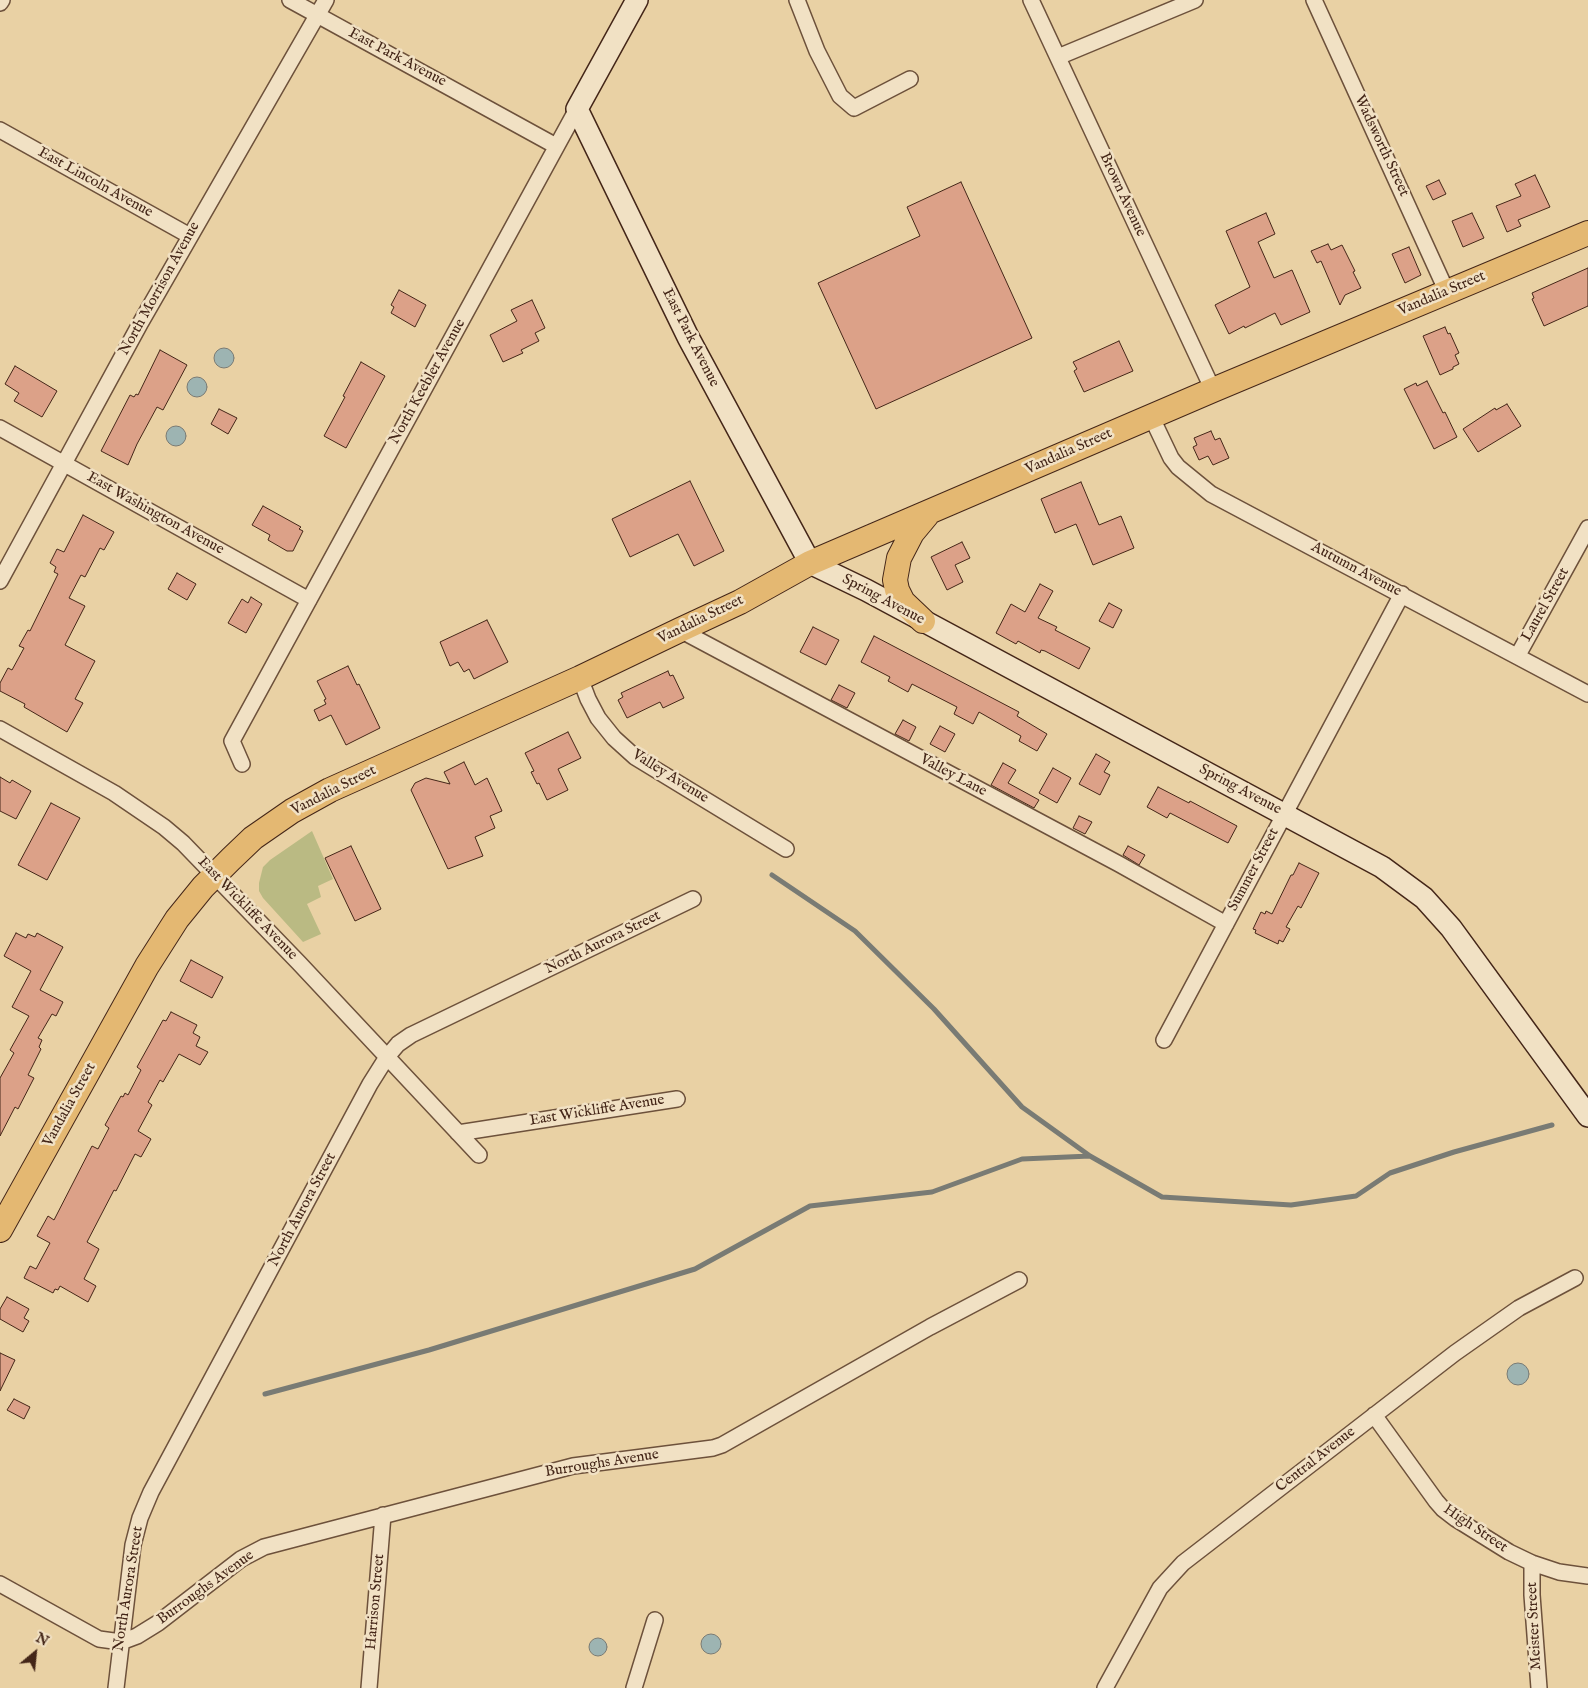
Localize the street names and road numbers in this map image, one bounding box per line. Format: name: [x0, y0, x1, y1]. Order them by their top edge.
street label: East Park Avenue: [345, 25, 449, 91]
street label: Wadsworth Street: [1350, 92, 1412, 200]
street label: East Lincoln Avenue: [34, 144, 156, 222]
street label: Brown Avenue: [1095, 150, 1149, 240]
street label: North Morrison Avenue: [116, 219, 204, 359]
street label: Vandalia Street: [1396, 268, 1488, 320]
street label: East Park Avenue: [657, 286, 723, 390]
street label: North Keebler Avenue: [386, 316, 470, 448]
street label: Vandalia Street: [1023, 425, 1115, 479]
street label: East Washington Avenue: [83, 469, 227, 559]
street label: Autumn Avenue: [1308, 539, 1404, 601]
street label: Laurel Street: [1518, 565, 1574, 645]
street label: Spring Avenue: [839, 571, 927, 629]
street label: Vandalia Street: [655, 592, 747, 648]
street label: Valley Avenue: [628, 746, 712, 808]
street label: Valley Lane: [917, 751, 989, 801]
street label: Spring Avenue: [1196, 761, 1284, 819]
street label: Vandalia Street: [289, 762, 379, 820]
street label: Summer Street: [1225, 825, 1283, 915]
street label: East Wickliffe Avenue: [193, 854, 301, 964]
street label: North Aurora Street: [542, 907, 664, 979]
street label: Vandalia Street: [40, 1060, 100, 1150]
street label: East Wickliffe Avenue: [528, 1091, 666, 1131]
street label: North Aurora Street: [265, 1150, 341, 1270]
street label: Central Avenue: [1273, 1423, 1359, 1497]
street label: Burroughs Avenue: [544, 1446, 660, 1482]
street label: High Street: [1439, 1501, 1511, 1557]
street label: North Aurora Street: [110, 1525, 148, 1653]
street label: Burroughs Avenue: [154, 1547, 258, 1629]
street label: Harrison Street: [363, 1553, 389, 1651]
street label: Meister Street: [1524, 1581, 1546, 1671]

